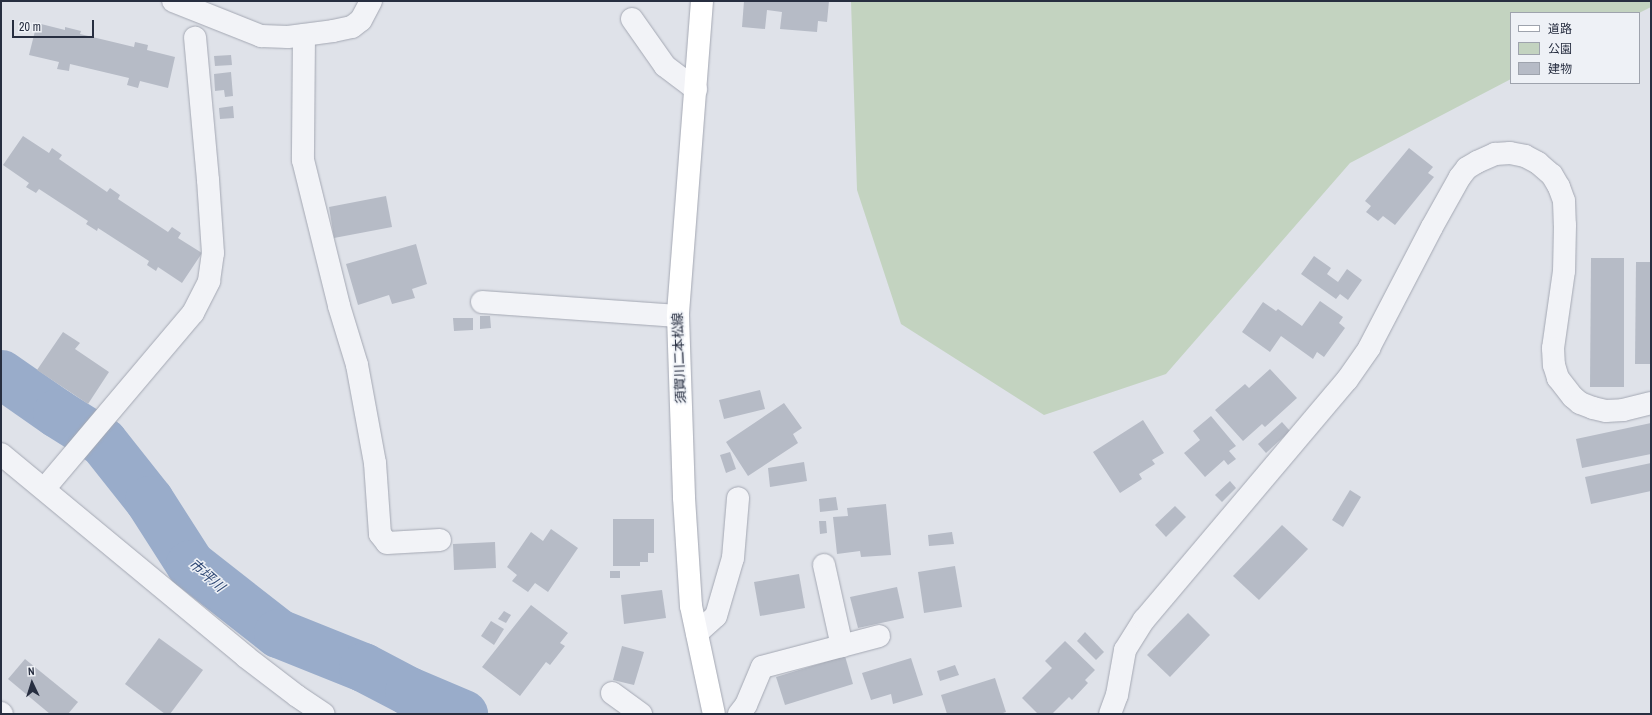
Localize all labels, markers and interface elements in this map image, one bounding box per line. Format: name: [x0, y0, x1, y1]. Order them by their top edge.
scale bar: [14, 12, 96, 38]
legend: [1510, 12, 1640, 84]
text: 20 m: [19, 19, 41, 35]
text: 道路: [1548, 21, 1572, 37]
text: 公園: [1548, 41, 1572, 57]
text: 建物: [1548, 61, 1572, 77]
street label: 須賀川二本松線: [671, 312, 689, 404]
water label: 市坪川: [186, 555, 228, 595]
north arrow: [12, 663, 52, 703]
text: N: [27, 664, 35, 678]

